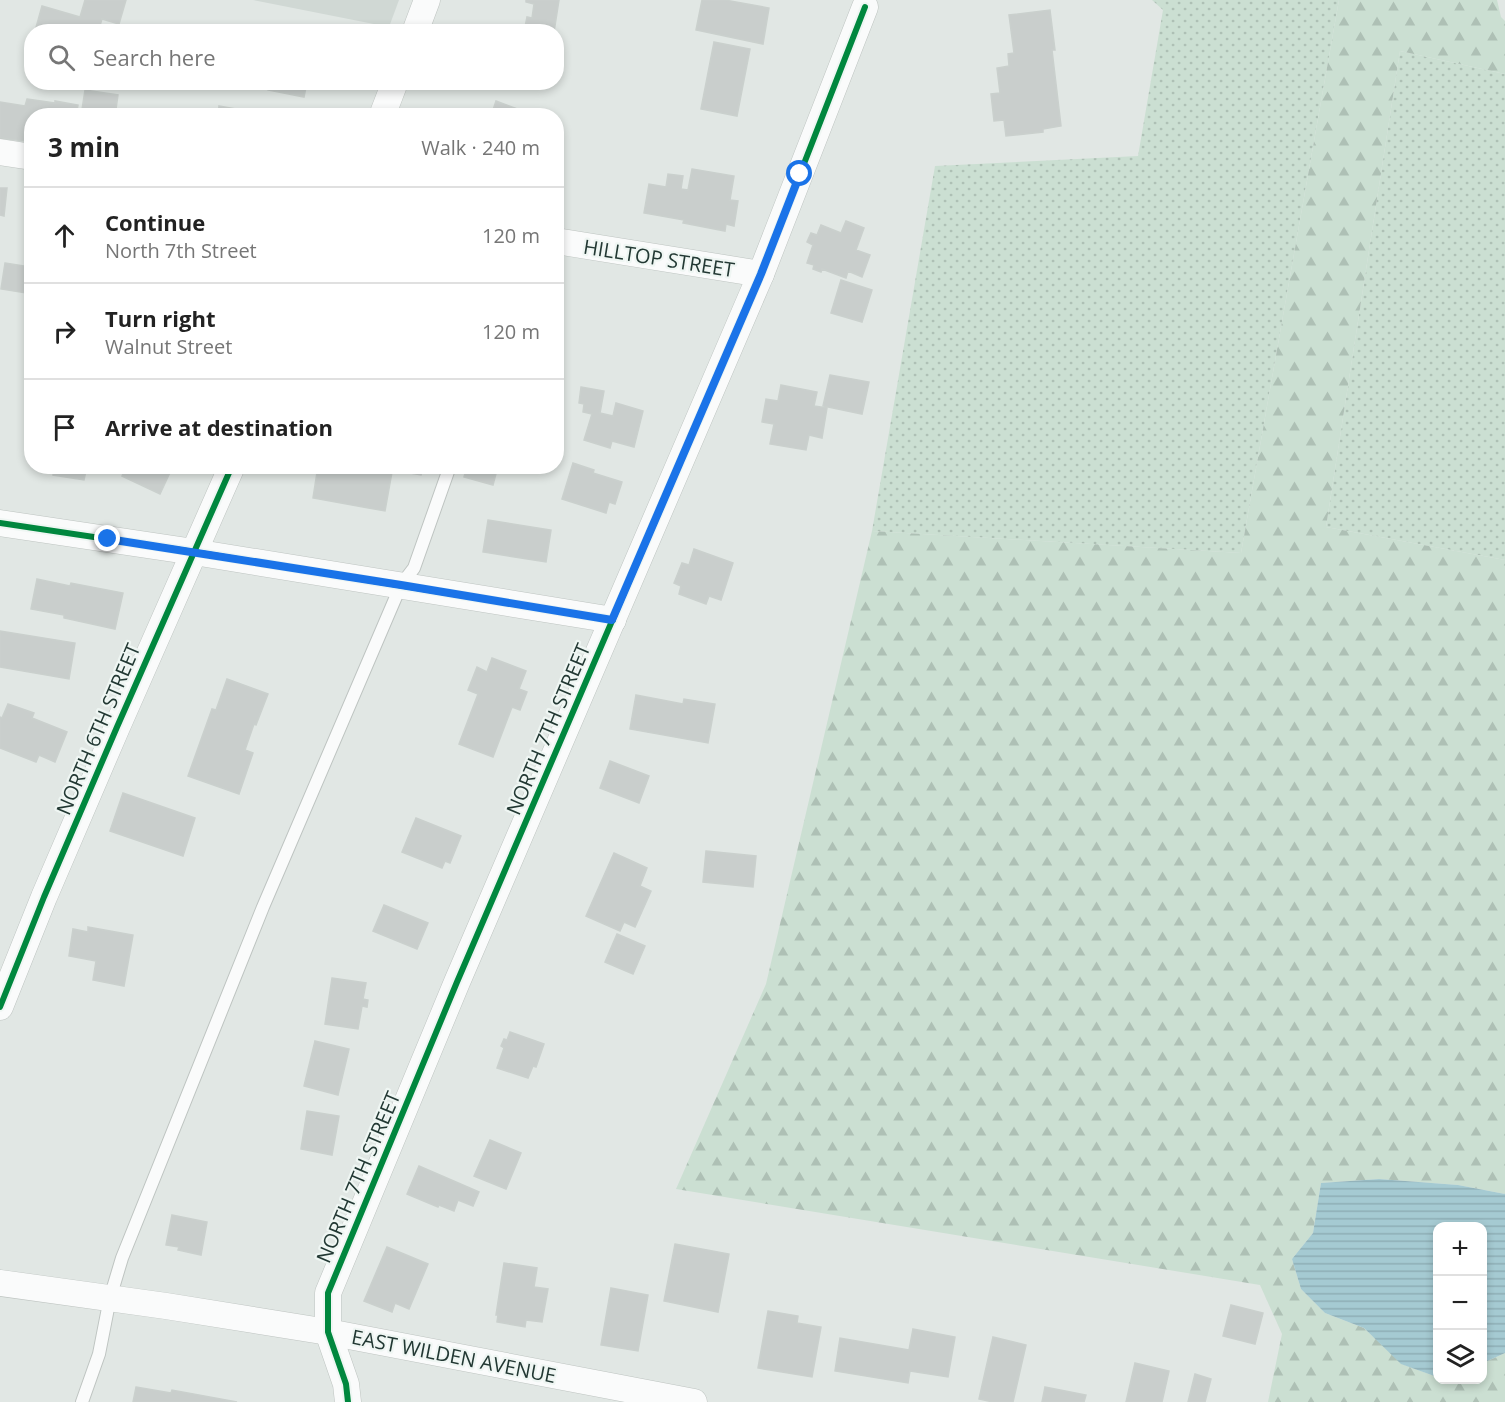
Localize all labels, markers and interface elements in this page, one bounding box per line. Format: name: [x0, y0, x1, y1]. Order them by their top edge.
search box: [24, 24, 564, 90]
icon: search: [45, 41, 78, 74]
text: Search here: [93, 42, 216, 72]
text: 3 min: [48, 129, 120, 165]
text: Walk · 240 m: [421, 134, 540, 161]
route start: [786, 160, 812, 186]
text: Continue: [105, 207, 205, 237]
icon: ahead: [48, 219, 81, 252]
text: 120 m: [482, 222, 540, 249]
street label: HILLTOP STREET: [582, 233, 736, 283]
text: North 7th Street: [105, 237, 257, 264]
text: Turn right: [105, 303, 216, 333]
icon: right: [48, 315, 81, 348]
text: 120 m: [482, 318, 540, 345]
text: Walnut Street: [105, 333, 232, 360]
icon: arrive: [48, 411, 81, 444]
text: Arrive at destination: [105, 412, 333, 442]
route end: [94, 525, 120, 551]
street label: NORTH 6TH STREET: [50, 639, 146, 819]
street label: NORTH 7TH STREET: [500, 639, 596, 819]
street label: NORTH 7TH STREET: [310, 1087, 406, 1267]
map controls: [1433, 1222, 1487, 1384]
button: +: [1433, 1222, 1487, 1276]
button: −: [1433, 1276, 1487, 1330]
street label: EAST WILDEN AVENUE: [349, 1323, 559, 1389]
button: layers: [1433, 1330, 1487, 1384]

